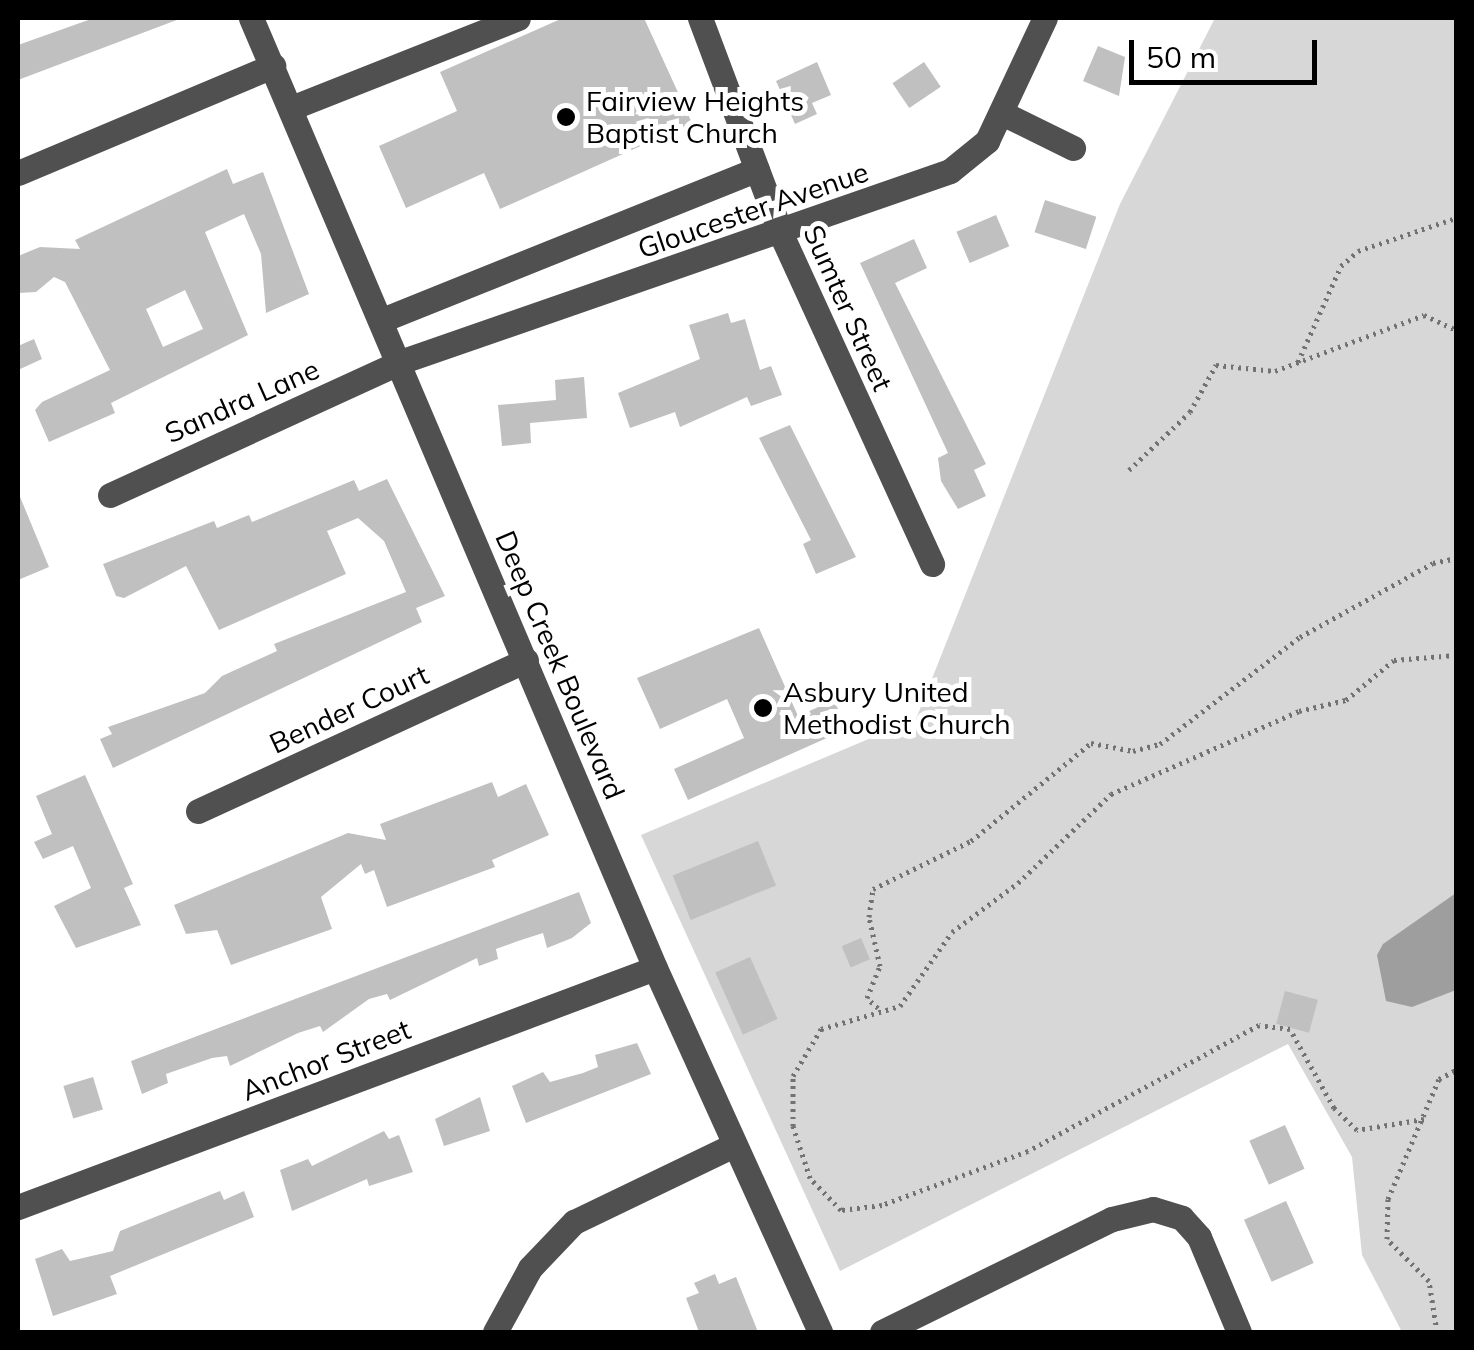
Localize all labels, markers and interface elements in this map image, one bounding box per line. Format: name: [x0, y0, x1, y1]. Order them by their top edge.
scale bar: [1134, 20, 1322, 82]
text: 50 m: [1146, 38, 1216, 76]
place label: Fairview Heights Baptist Church: [586, 84, 804, 150]
marker: Fairview Heights Baptist Church: [555, 106, 577, 128]
street label: Gloucester Avenue: [633, 155, 873, 265]
street label: Sumter Street: [796, 220, 900, 396]
street label: Sandra Lane: [160, 352, 324, 450]
street label: Deep Creek Boulevard: [488, 526, 632, 804]
street label: Bender Court: [264, 658, 434, 760]
place label: Asbury United Methodist Church: [783, 675, 1011, 741]
marker: Asbury United Methodist Church: [752, 697, 774, 719]
street label: Anchor Street: [237, 1012, 415, 1108]

